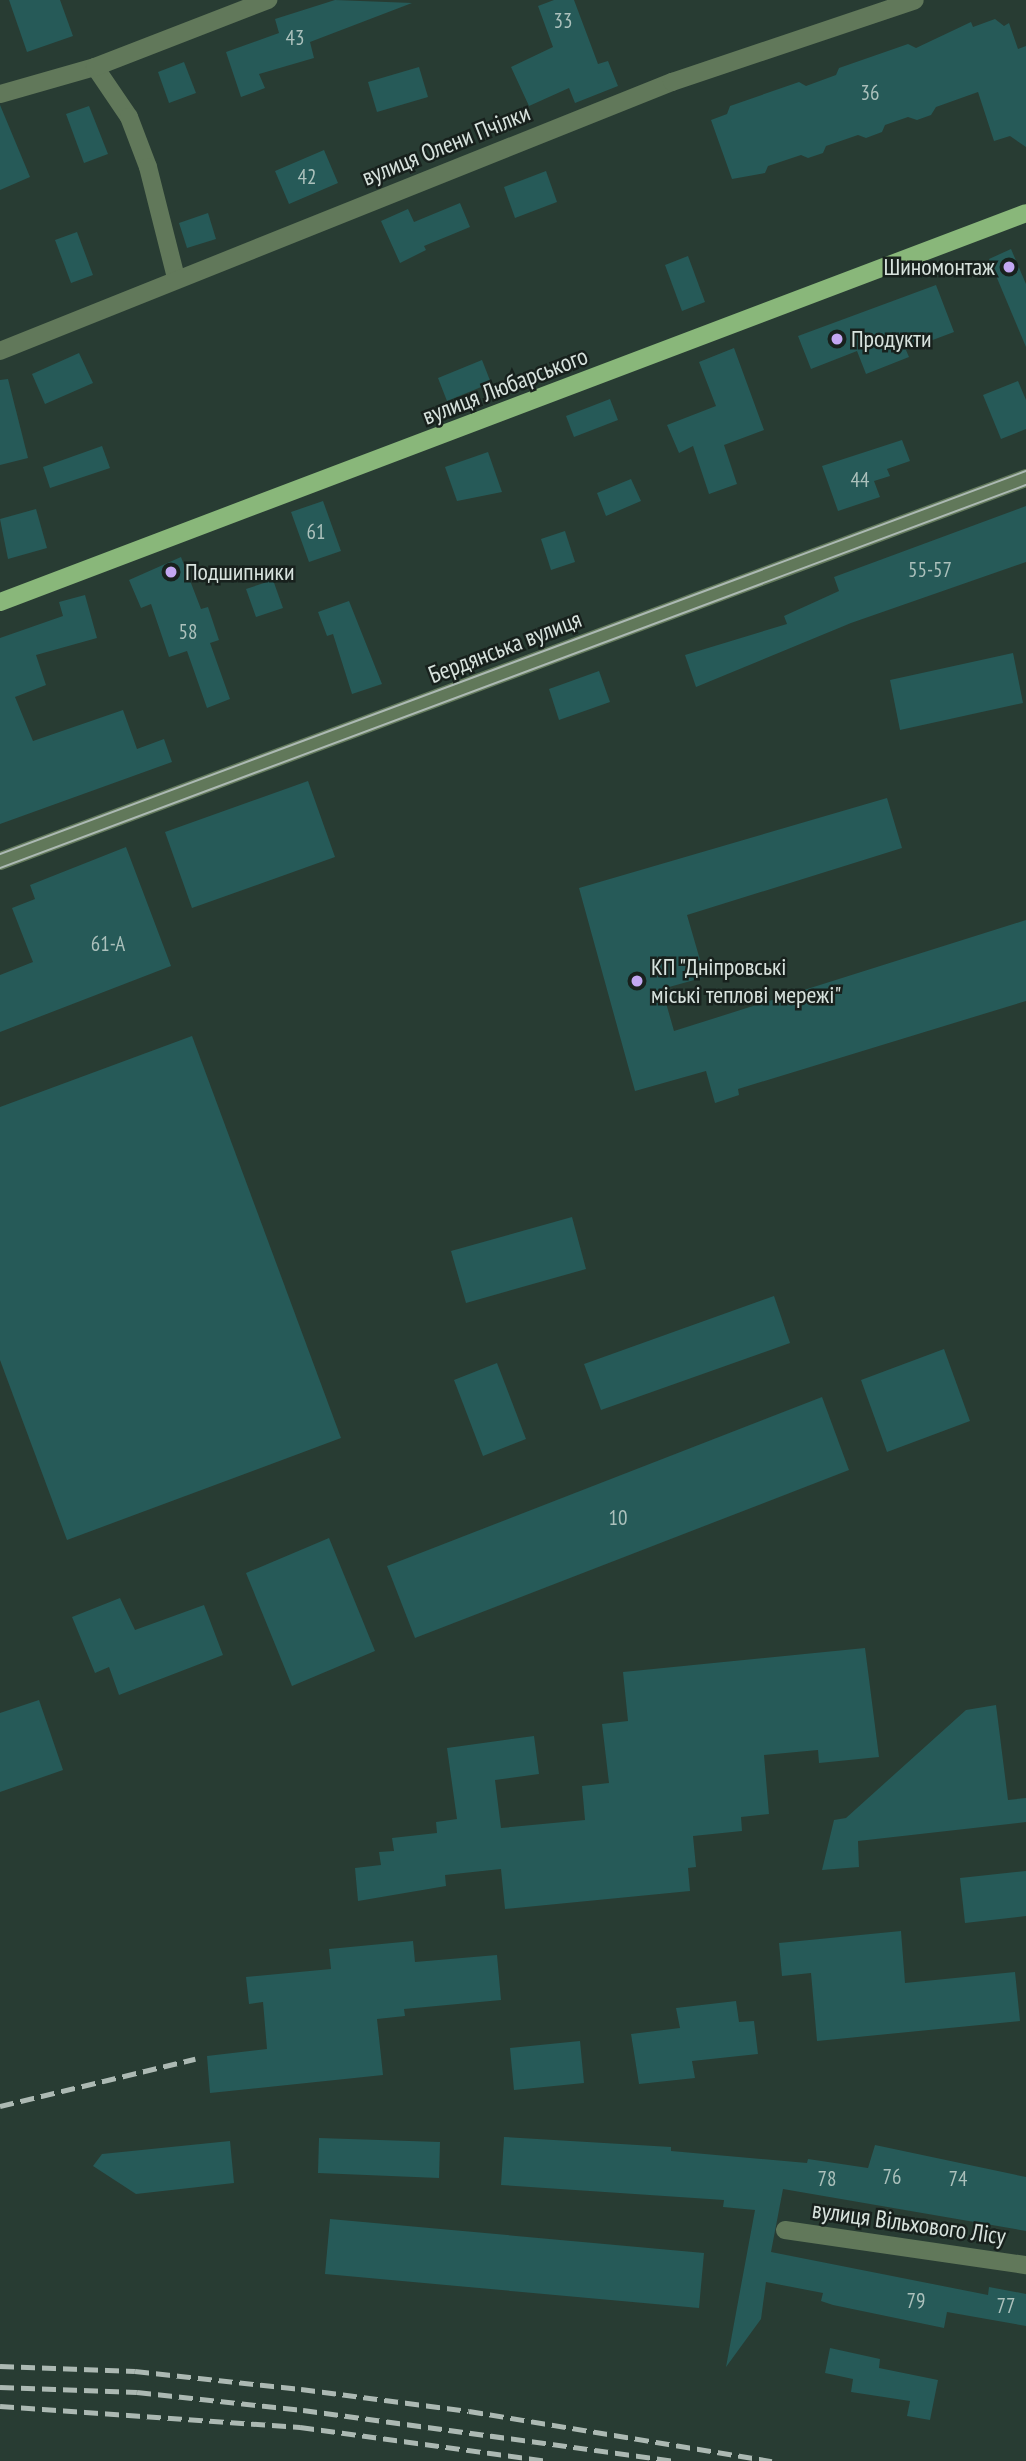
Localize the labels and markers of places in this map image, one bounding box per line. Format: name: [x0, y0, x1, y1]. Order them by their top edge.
place label: Шиномонтаж: [883, 253, 995, 281]
marker: Шиномонтаж: [1001, 259, 1017, 275]
place label: Продукти: [851, 325, 931, 353]
marker: Продукти: [829, 331, 845, 347]
place label: Подшипники: [185, 558, 294, 586]
marker: Подшипники: [163, 564, 179, 580]
place label: КП "Дніпровські міські теплові мережі": [651, 953, 841, 1009]
marker: КП "Дніпровські міські теплові мережі": [629, 973, 645, 989]

